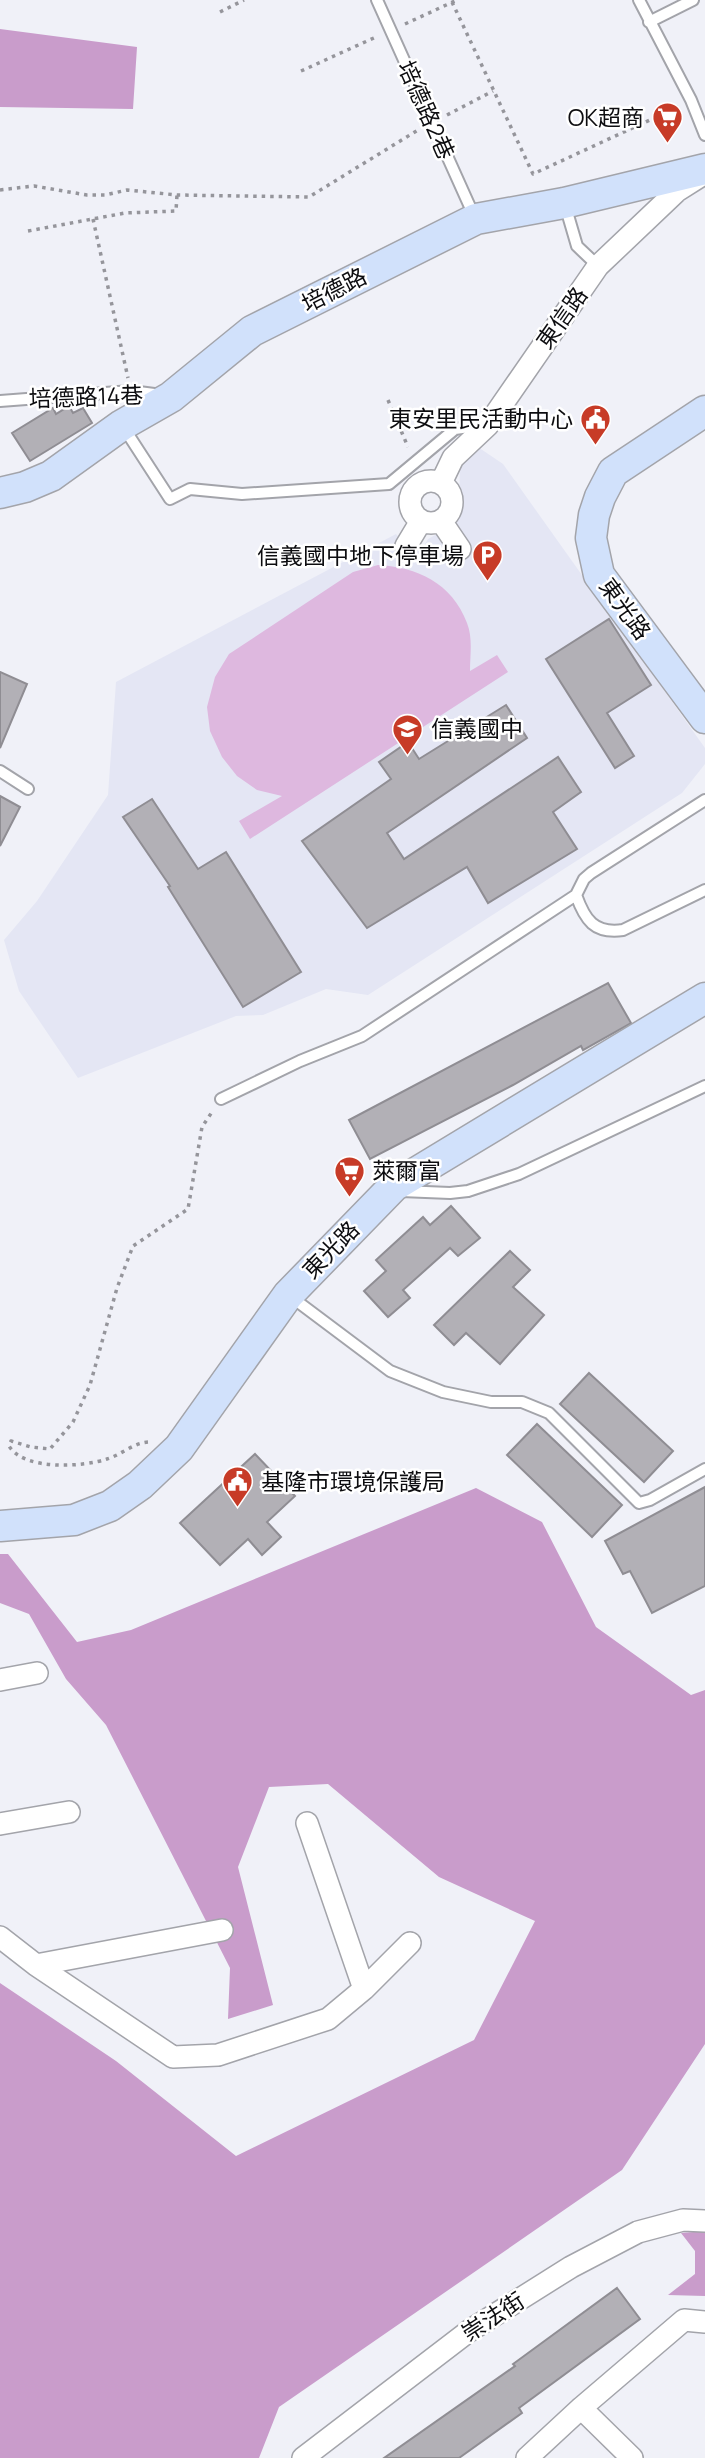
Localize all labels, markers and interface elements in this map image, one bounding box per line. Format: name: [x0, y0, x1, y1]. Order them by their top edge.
street label: 培德路2巷: [391, 55, 463, 164]
place label: OK超商: [568, 101, 644, 133]
supermarket icon: OK超商: [650, 101, 684, 145]
street label: 培德路: [296, 259, 372, 319]
street label: 東信路: [528, 280, 594, 355]
street label: 培德路14巷: [28, 378, 144, 414]
place label: 東安里民活動中心: [389, 402, 573, 434]
public building icon: 東安里民活動中心: [579, 402, 613, 446]
place label: 信義國中地下停車場: [257, 539, 464, 571]
parking icon: 信義國中地下停車場: [470, 539, 504, 583]
street label: 東光路: [593, 571, 659, 646]
school or university icon: 信義國中: [391, 712, 425, 756]
place label: 信義國中: [431, 712, 523, 744]
supermarket icon: 萊爾富: [332, 1154, 366, 1198]
place label: 萊爾富: [372, 1154, 441, 1186]
street label: 東光路: [295, 1213, 366, 1285]
public building icon: 基隆市環境保護局: [221, 1465, 255, 1509]
place label: 基隆市環境保護局: [261, 1465, 445, 1497]
street label: 崇法街: [455, 2284, 530, 2348]

